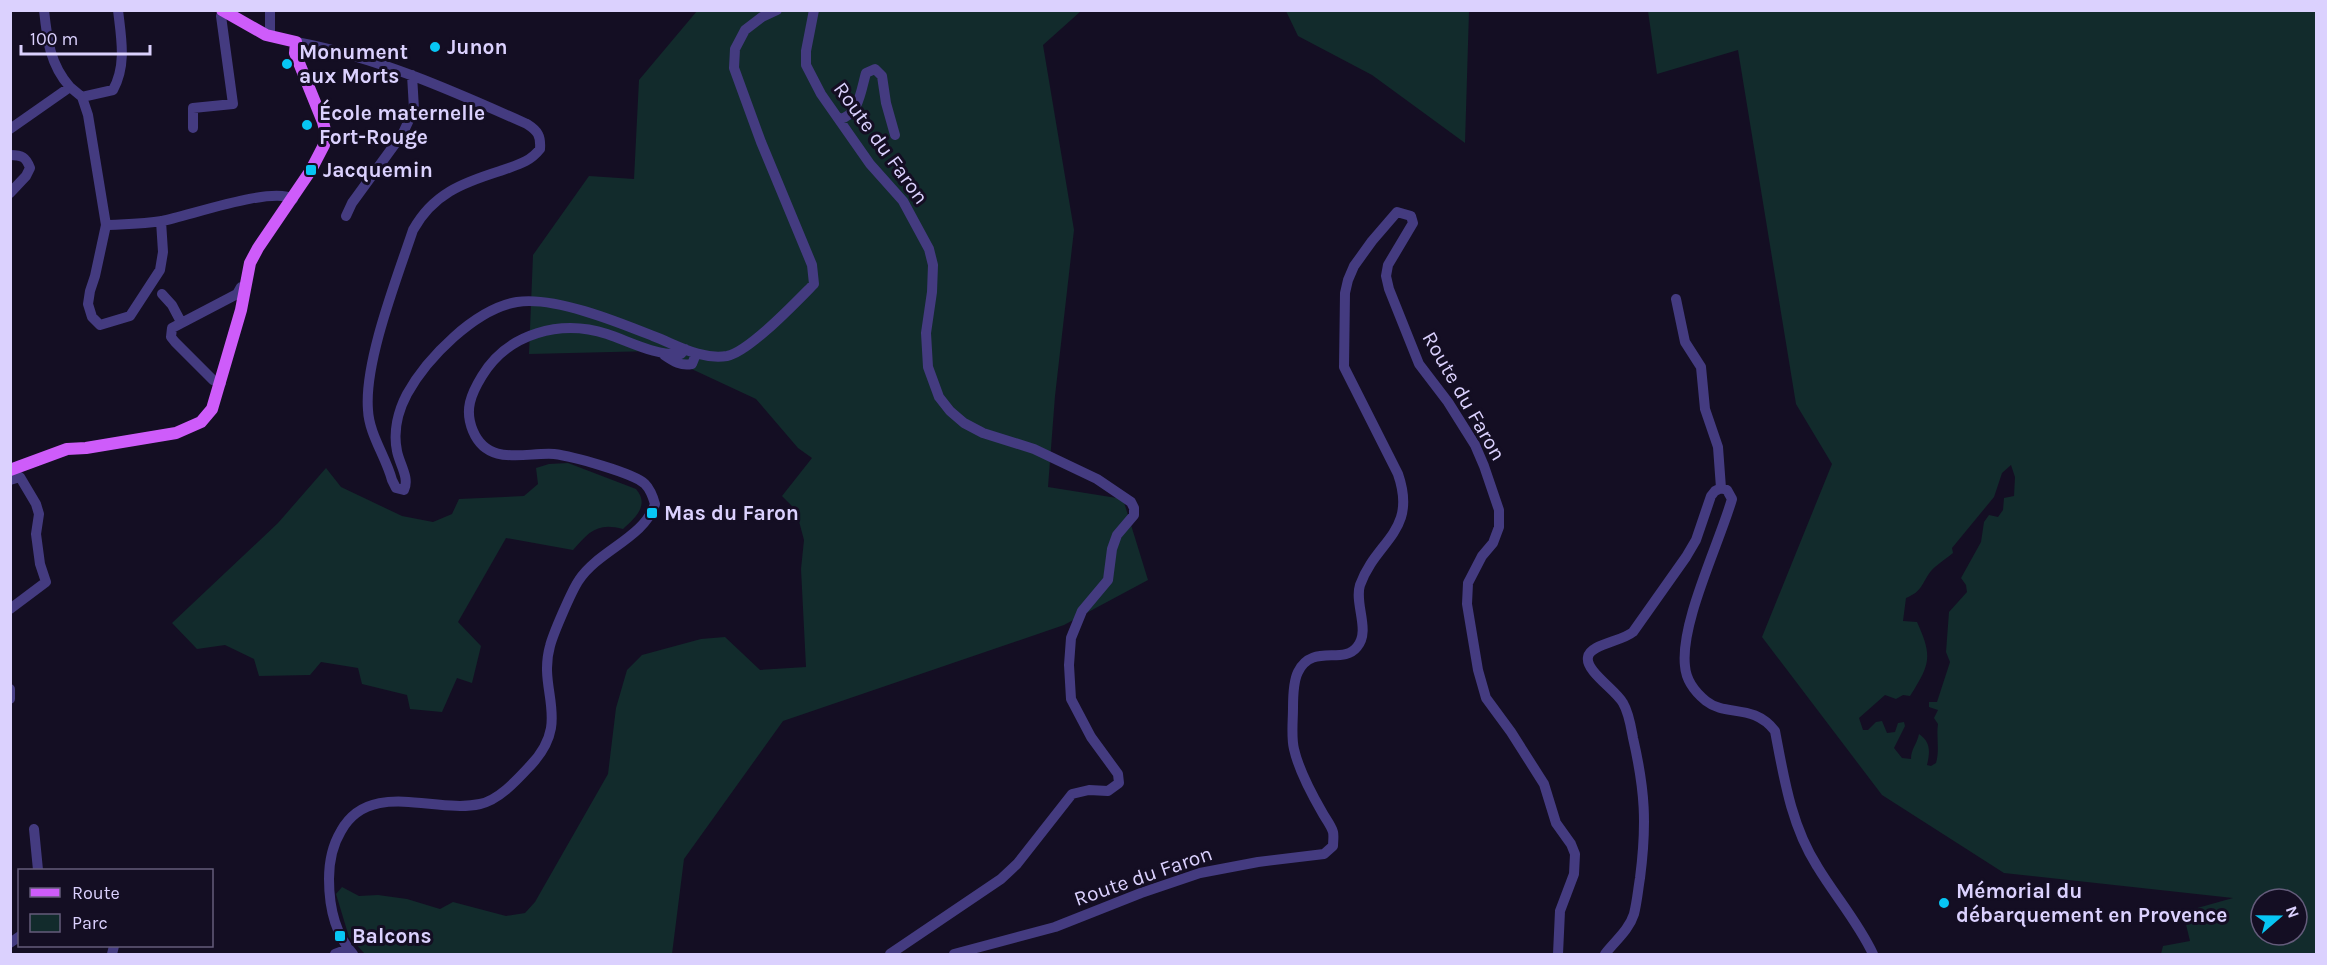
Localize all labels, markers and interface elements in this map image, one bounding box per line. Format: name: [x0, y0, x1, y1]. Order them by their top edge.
scale bar: [21, 18, 150, 56]
text: 100 m: [30, 28, 78, 50]
place label: Junon: [447, 35, 508, 59]
place label: Monument aux Morts: [299, 40, 408, 88]
marker: Junon: [428, 40, 442, 54]
marker: Monument aux Morts: [280, 57, 294, 71]
street label: Route du Faron: [829, 77, 933, 209]
place label: École maternelle Fort-Rouge: [319, 99, 485, 149]
marker: École maternelle Fort-Rouge: [300, 118, 314, 132]
place label: Jacquemin: [323, 158, 433, 183]
marker: Jacquemin: [304, 163, 318, 177]
street label: Route du Faron: [1417, 327, 1511, 465]
place label: Mas du Faron: [664, 501, 799, 525]
marker: Mas du Faron: [645, 506, 659, 520]
street label: Route du Faron: [1071, 841, 1215, 911]
legend: [18, 869, 213, 947]
place label: Mémorial du débarquement en Provence: [1956, 879, 2228, 928]
text: Route: [72, 882, 120, 904]
north arrow: [2249, 887, 2309, 947]
marker: Mémorial du débarquement en Provence: [1937, 896, 1951, 910]
text: N: [2282, 903, 2304, 921]
text: Parc: [72, 912, 108, 934]
place label: Balcons: [352, 924, 431, 948]
marker: Balcons: [333, 929, 347, 943]

